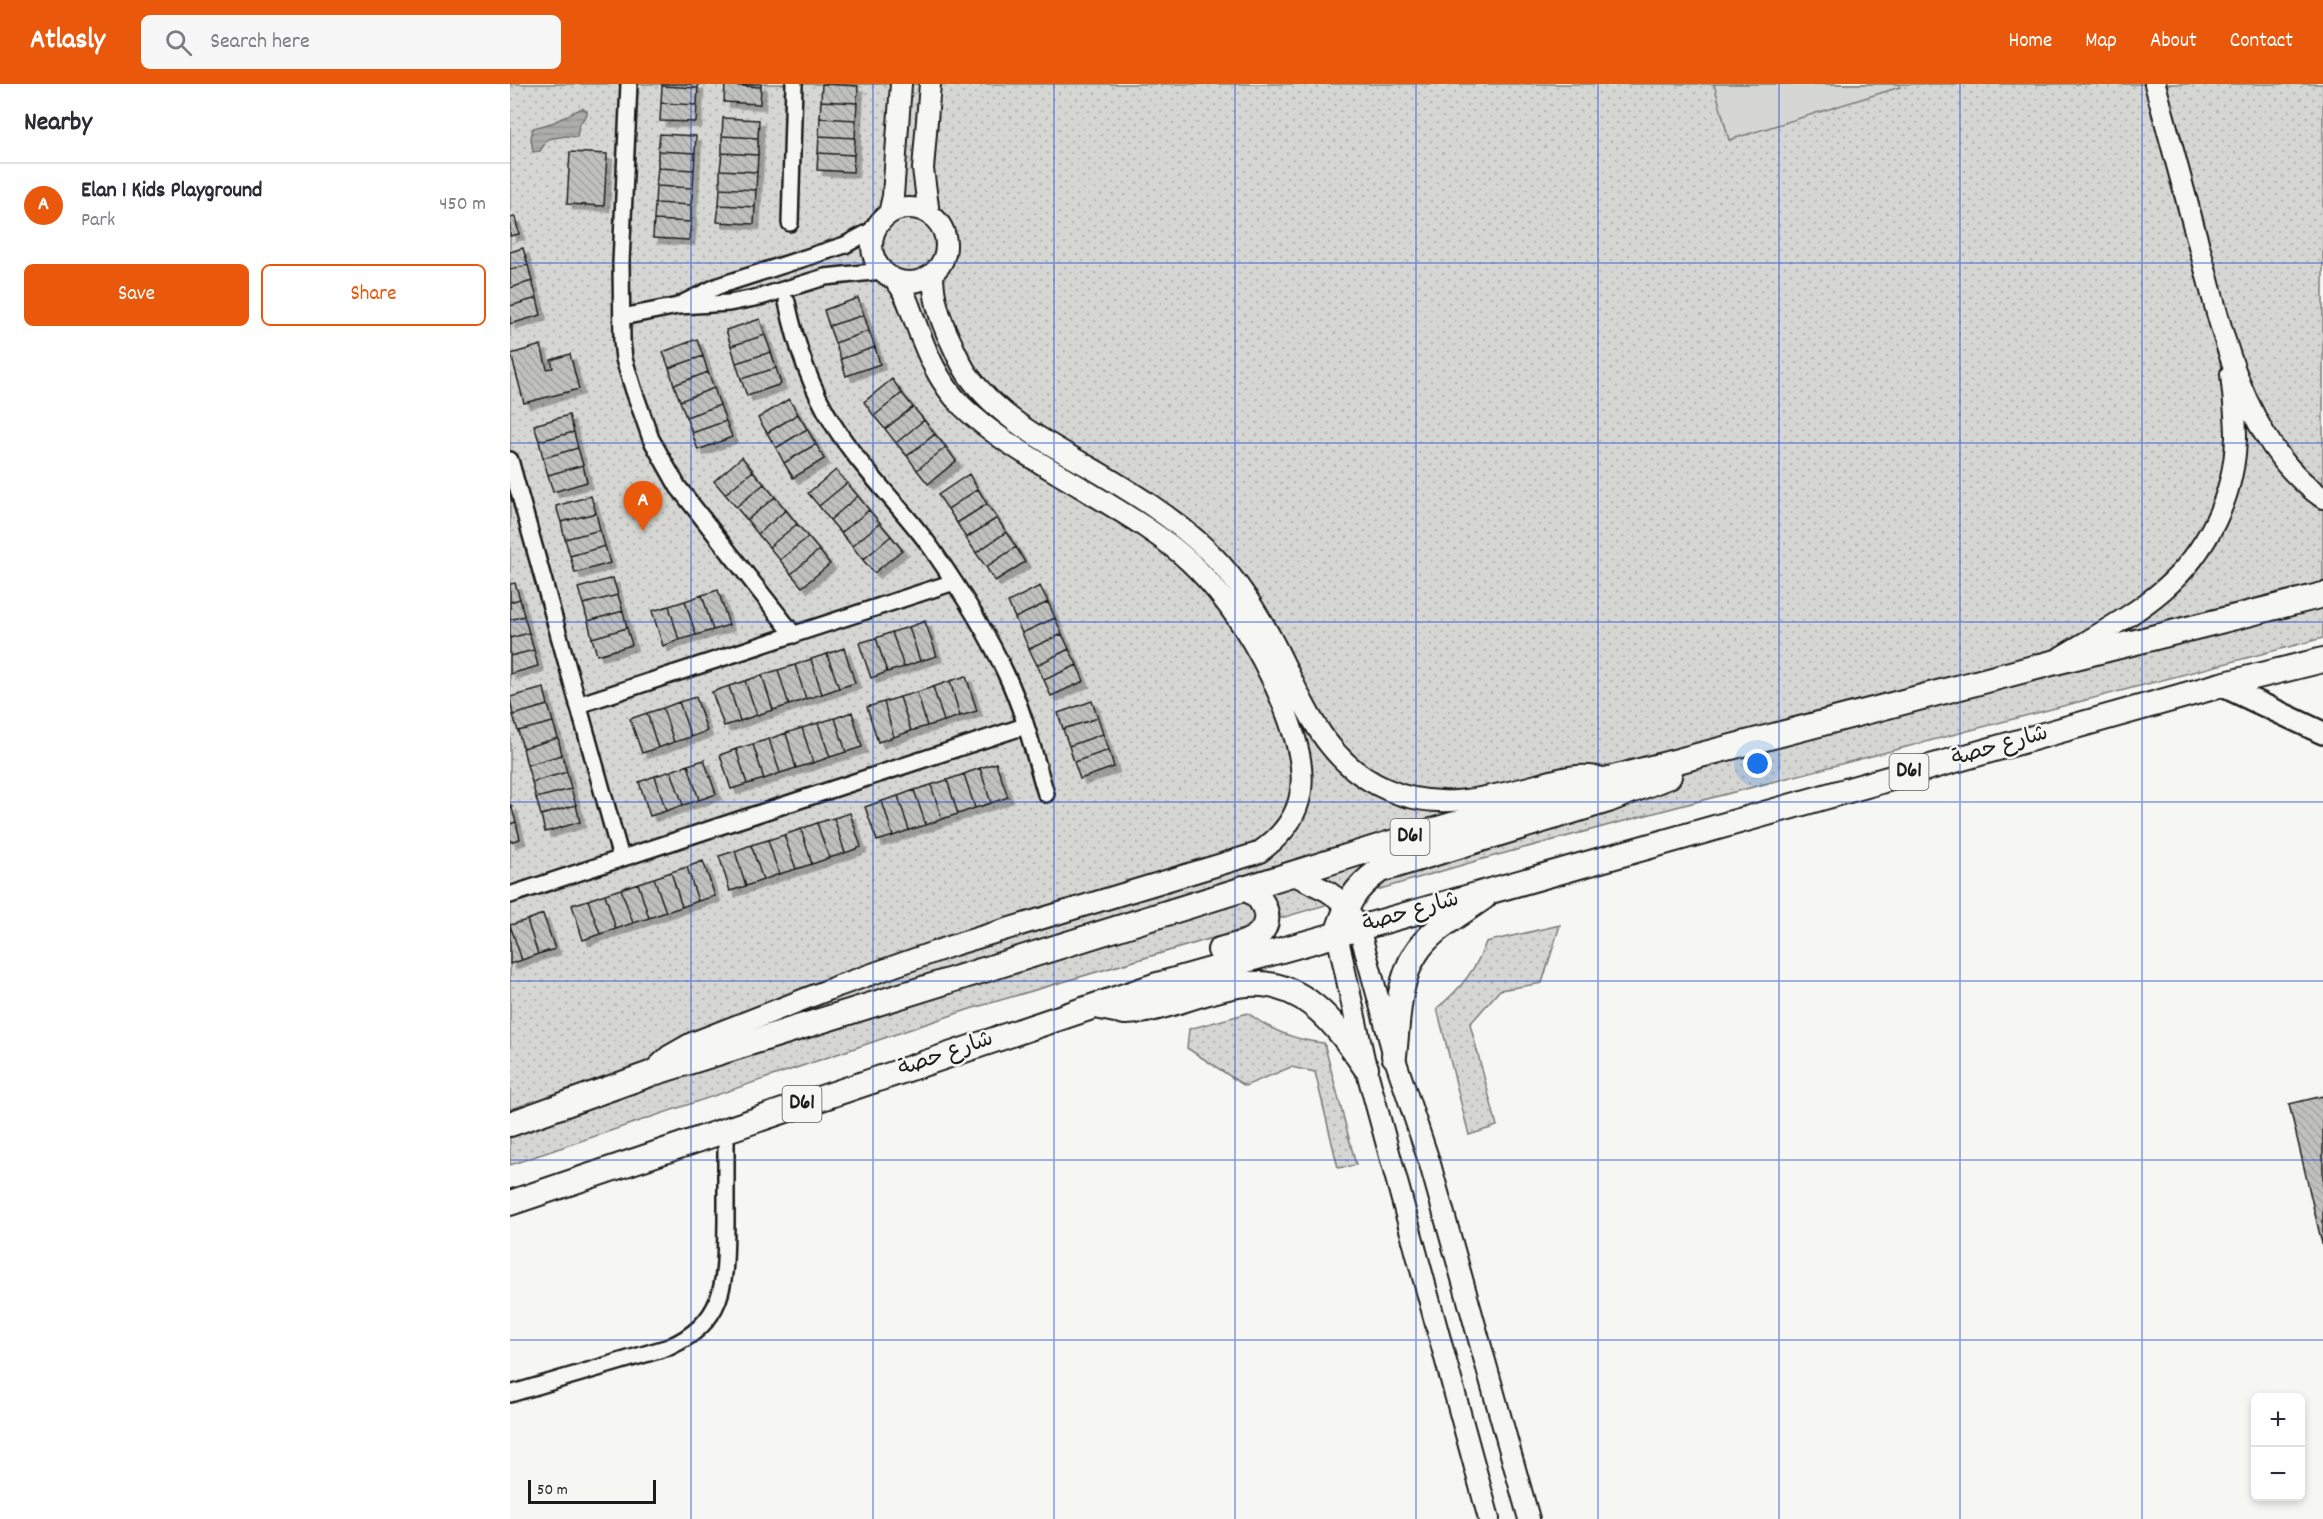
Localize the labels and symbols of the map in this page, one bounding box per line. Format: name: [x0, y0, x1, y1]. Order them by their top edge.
pin: A: [624, 482, 662, 531]
street label: شارع حصة: [1948, 718, 2052, 776]
your location: [1743, 749, 1772, 778]
road number: D61: [1890, 754, 1928, 790]
road number: D61: [1390, 819, 1430, 855]
street label: شارع حصة: [1359, 884, 1463, 942]
street label: شارع حصة: [894, 1024, 998, 1086]
road number: D61: [782, 1086, 822, 1122]
scale bar: [528, 1477, 656, 1504]

